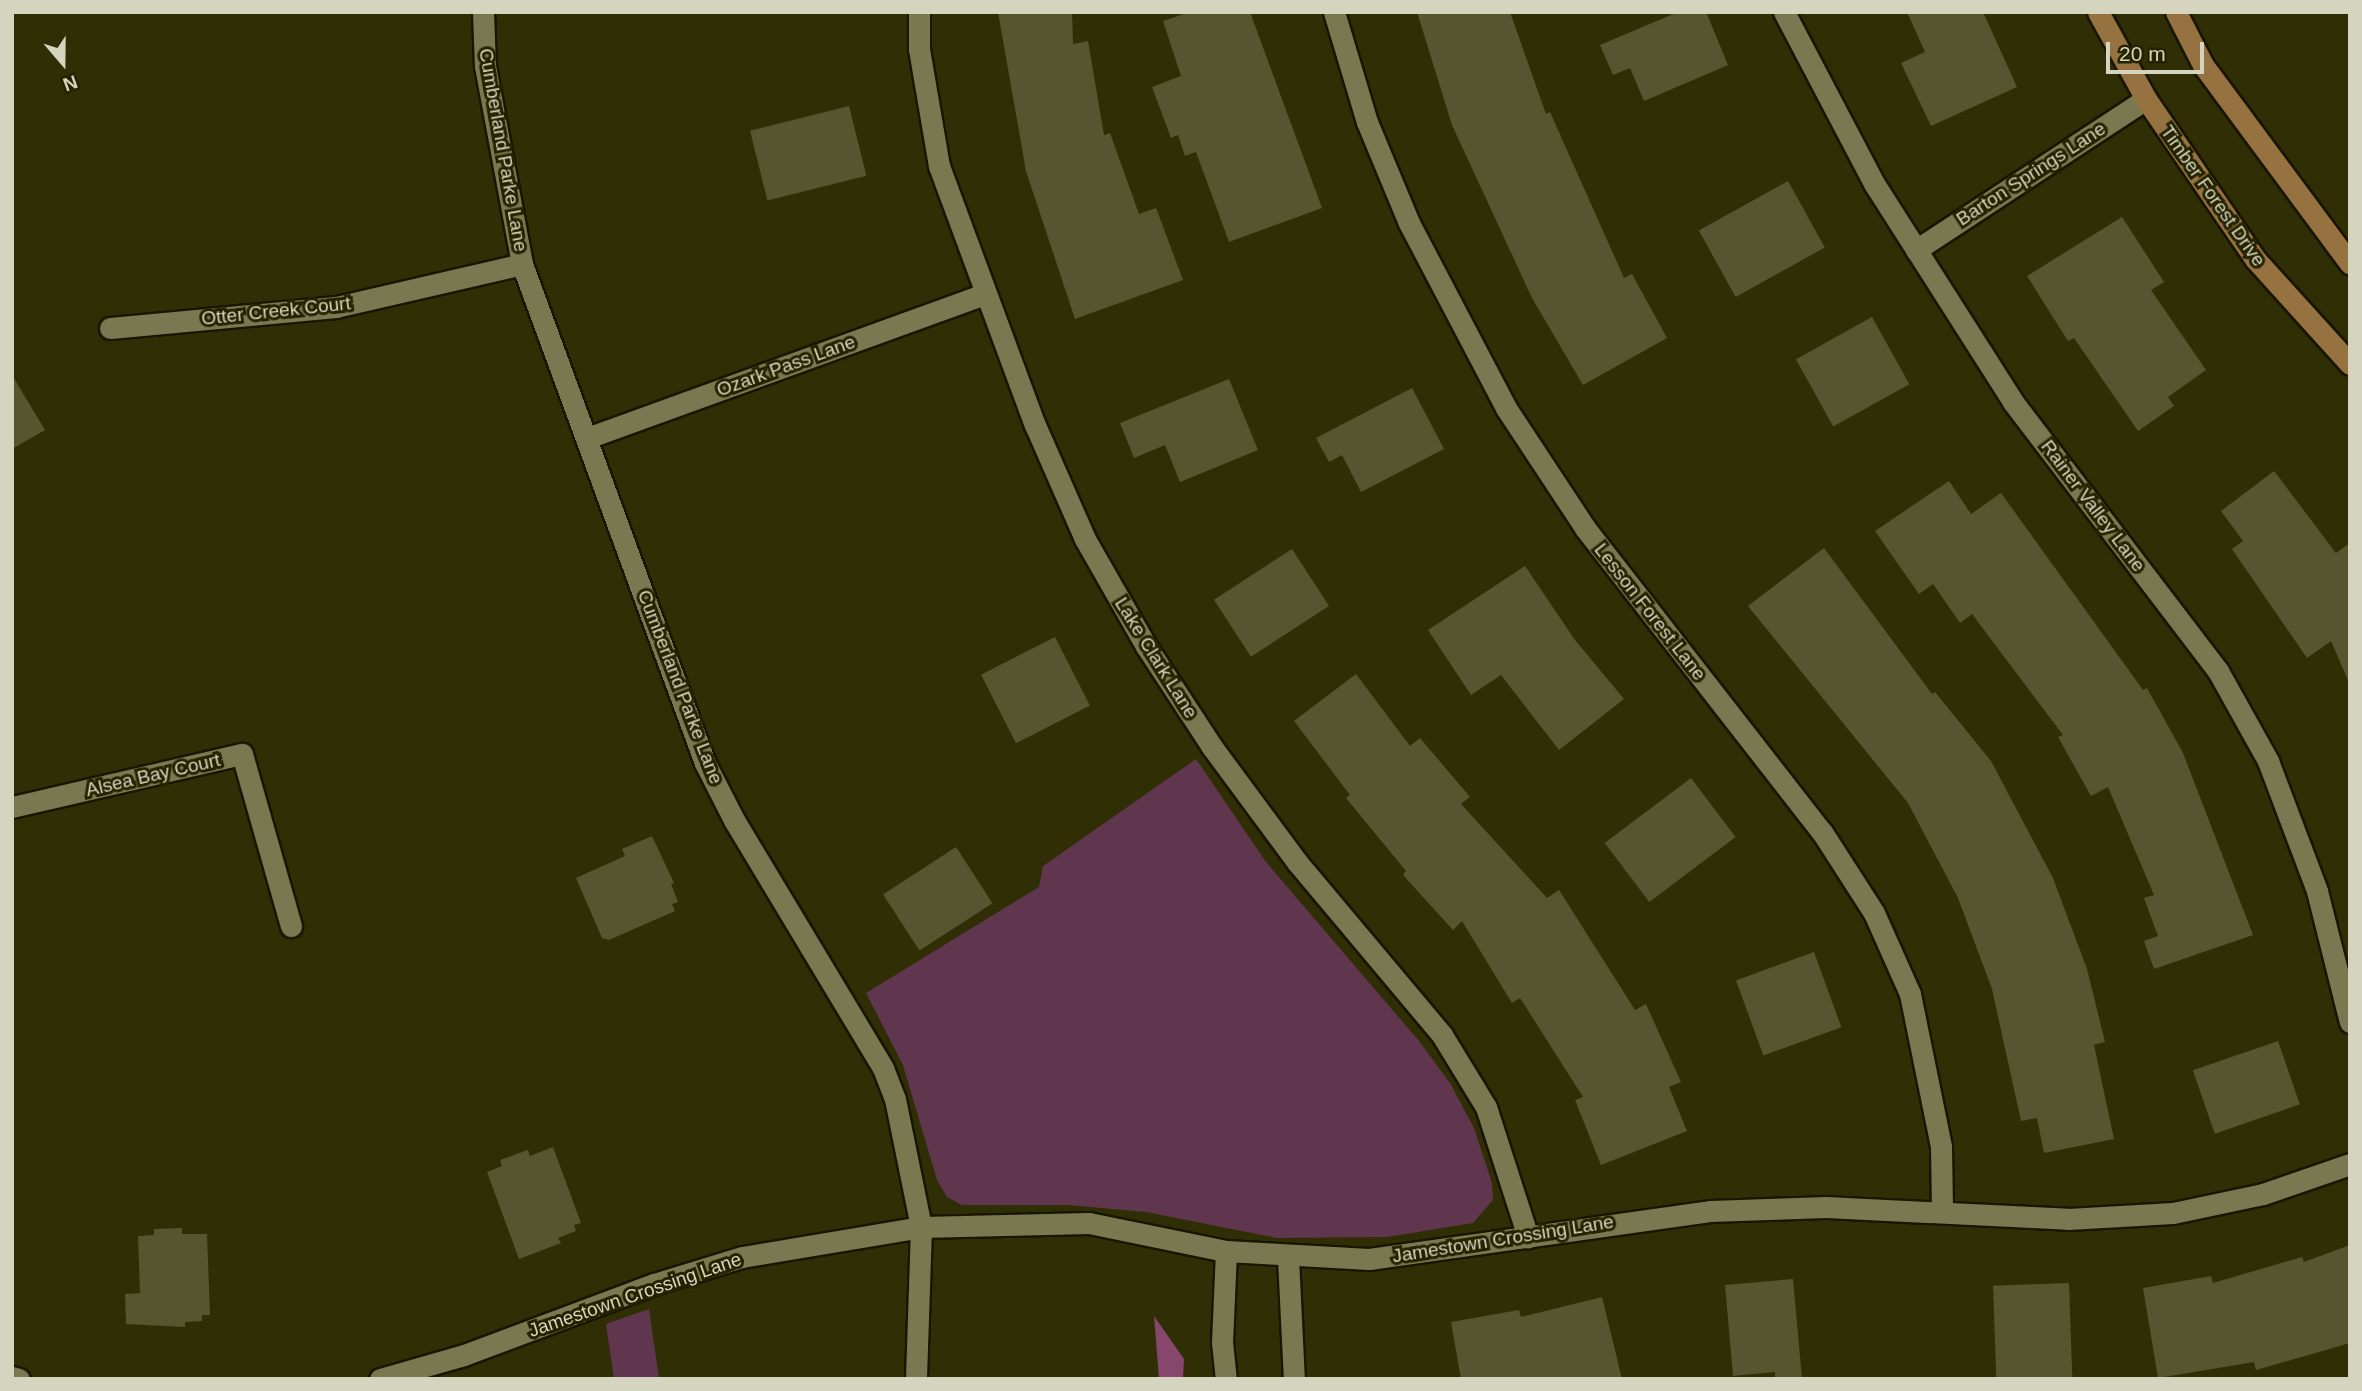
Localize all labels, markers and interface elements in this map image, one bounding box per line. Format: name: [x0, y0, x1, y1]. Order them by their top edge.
north arrow: [28, 28, 98, 98]
scale bar: [2110, 28, 2208, 72]
text: 20 m: [2119, 42, 2166, 65]
street label: Cumberland Parke Lane: [474, 47, 532, 253]
text: N: [60, 71, 80, 95]
street label: Barton Springs Lane: [1952, 117, 2110, 231]
street label: Timber Forest Drive: [2156, 121, 2270, 271]
street label: Otter Creek Court: [200, 292, 352, 330]
street label: Ozark Pass Lane: [714, 330, 858, 402]
street label: Rainer Valley Lane: [2036, 436, 2150, 576]
street label: Lesson Forest Lane: [1589, 539, 1711, 685]
street label: Cumberland Parke Lane: [632, 587, 728, 787]
street label: Lake Clark Lane: [1110, 593, 1202, 723]
street label: Alsea Bay Court: [84, 748, 222, 802]
street label: Jamestown Crossing Lane: [1391, 1210, 1615, 1268]
street label: Jamestown Crossing Lane: [525, 1248, 745, 1342]

